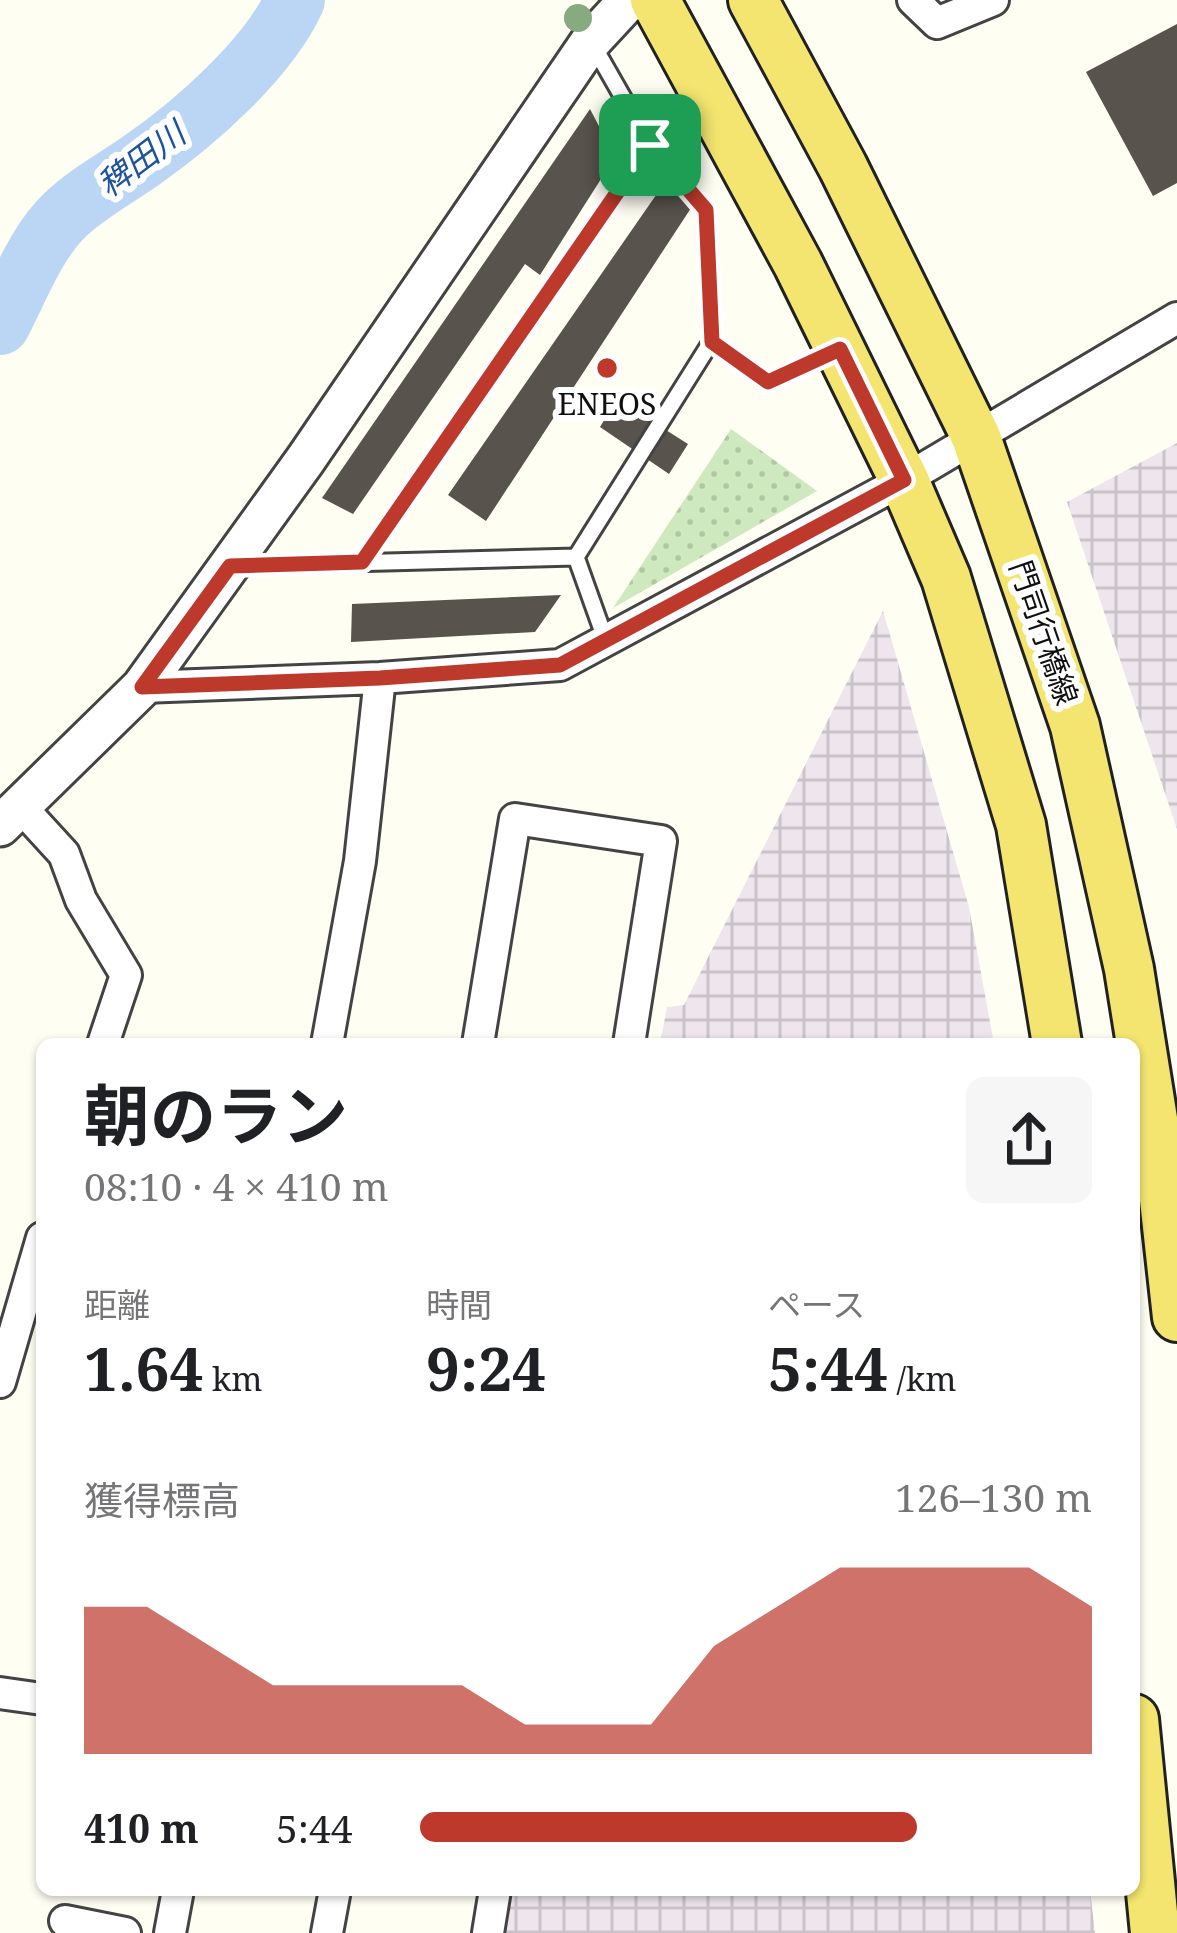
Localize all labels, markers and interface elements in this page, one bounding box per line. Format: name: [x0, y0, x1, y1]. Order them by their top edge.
pin: [599, 94, 701, 196]
water label: 稗田川: [88, 109, 196, 206]
icon: arrive: [617, 112, 683, 178]
marker: ENEOS: [594, 355, 620, 381]
place label: ENEOS: [558, 383, 656, 424]
street label: 門司行橋線: [1001, 555, 1088, 710]
text: 朝のラン: [84, 1069, 348, 1159]
button: share: [966, 1077, 1092, 1203]
text: 08:10 · 4 × 410 m: [84, 1159, 389, 1212]
text: 距離: [84, 1282, 150, 1327]
text: 時間: [426, 1282, 492, 1327]
text: ペース: [768, 1282, 865, 1327]
text: 1.64: [84, 1327, 203, 1409]
text: 9:24: [426, 1327, 546, 1409]
text: 5:44: [768, 1327, 888, 1409]
text: km: [203, 1356, 262, 1401]
text: /km: [888, 1356, 957, 1401]
text: 126–130 m: [895, 1470, 1092, 1523]
text: 獲得標高: [84, 1473, 240, 1526]
text: 410 m: [84, 1801, 199, 1854]
text: 5:44: [276, 1801, 353, 1854]

